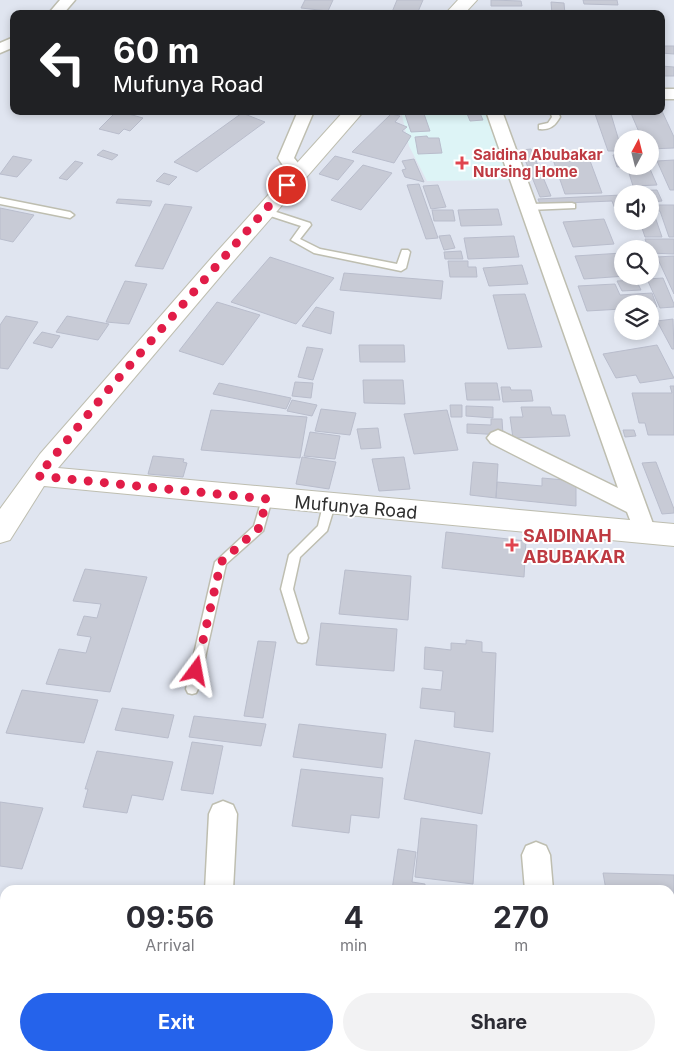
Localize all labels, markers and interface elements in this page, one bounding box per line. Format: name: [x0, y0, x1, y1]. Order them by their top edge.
text: 60 m: [113, 29, 200, 71]
icon: left: [30, 30, 95, 95]
text: Mufunya Road: [113, 71, 264, 97]
north arrow: [614, 130, 659, 175]
map controls: [614, 130, 659, 340]
place label: Saidina Abubakar Nursing Home: [473, 145, 603, 181]
marker: Saidina Abubakar Nursing Home: [455, 156, 469, 170]
pin: [266, 164, 308, 206]
icon: arrive: [273, 171, 301, 199]
button: sound: [614, 185, 659, 230]
button: search: [614, 240, 659, 285]
button: layers: [614, 295, 659, 340]
street label: Mufunya Road: [294, 491, 418, 523]
place label: SAIDINAH ABUBAKAR: [523, 525, 625, 567]
marker: SAIDINAH ABUBAKAR: [505, 538, 519, 552]
position arrow: [169, 644, 221, 696]
text: 09:56: [126, 899, 214, 935]
text: 4: [343, 899, 364, 935]
text: 270: [493, 899, 549, 935]
text: Arrival: [145, 935, 195, 955]
text: min: [340, 935, 367, 955]
text: m: [514, 935, 528, 955]
button: Exit: [20, 993, 333, 1051]
button: Share: [343, 993, 655, 1051]

